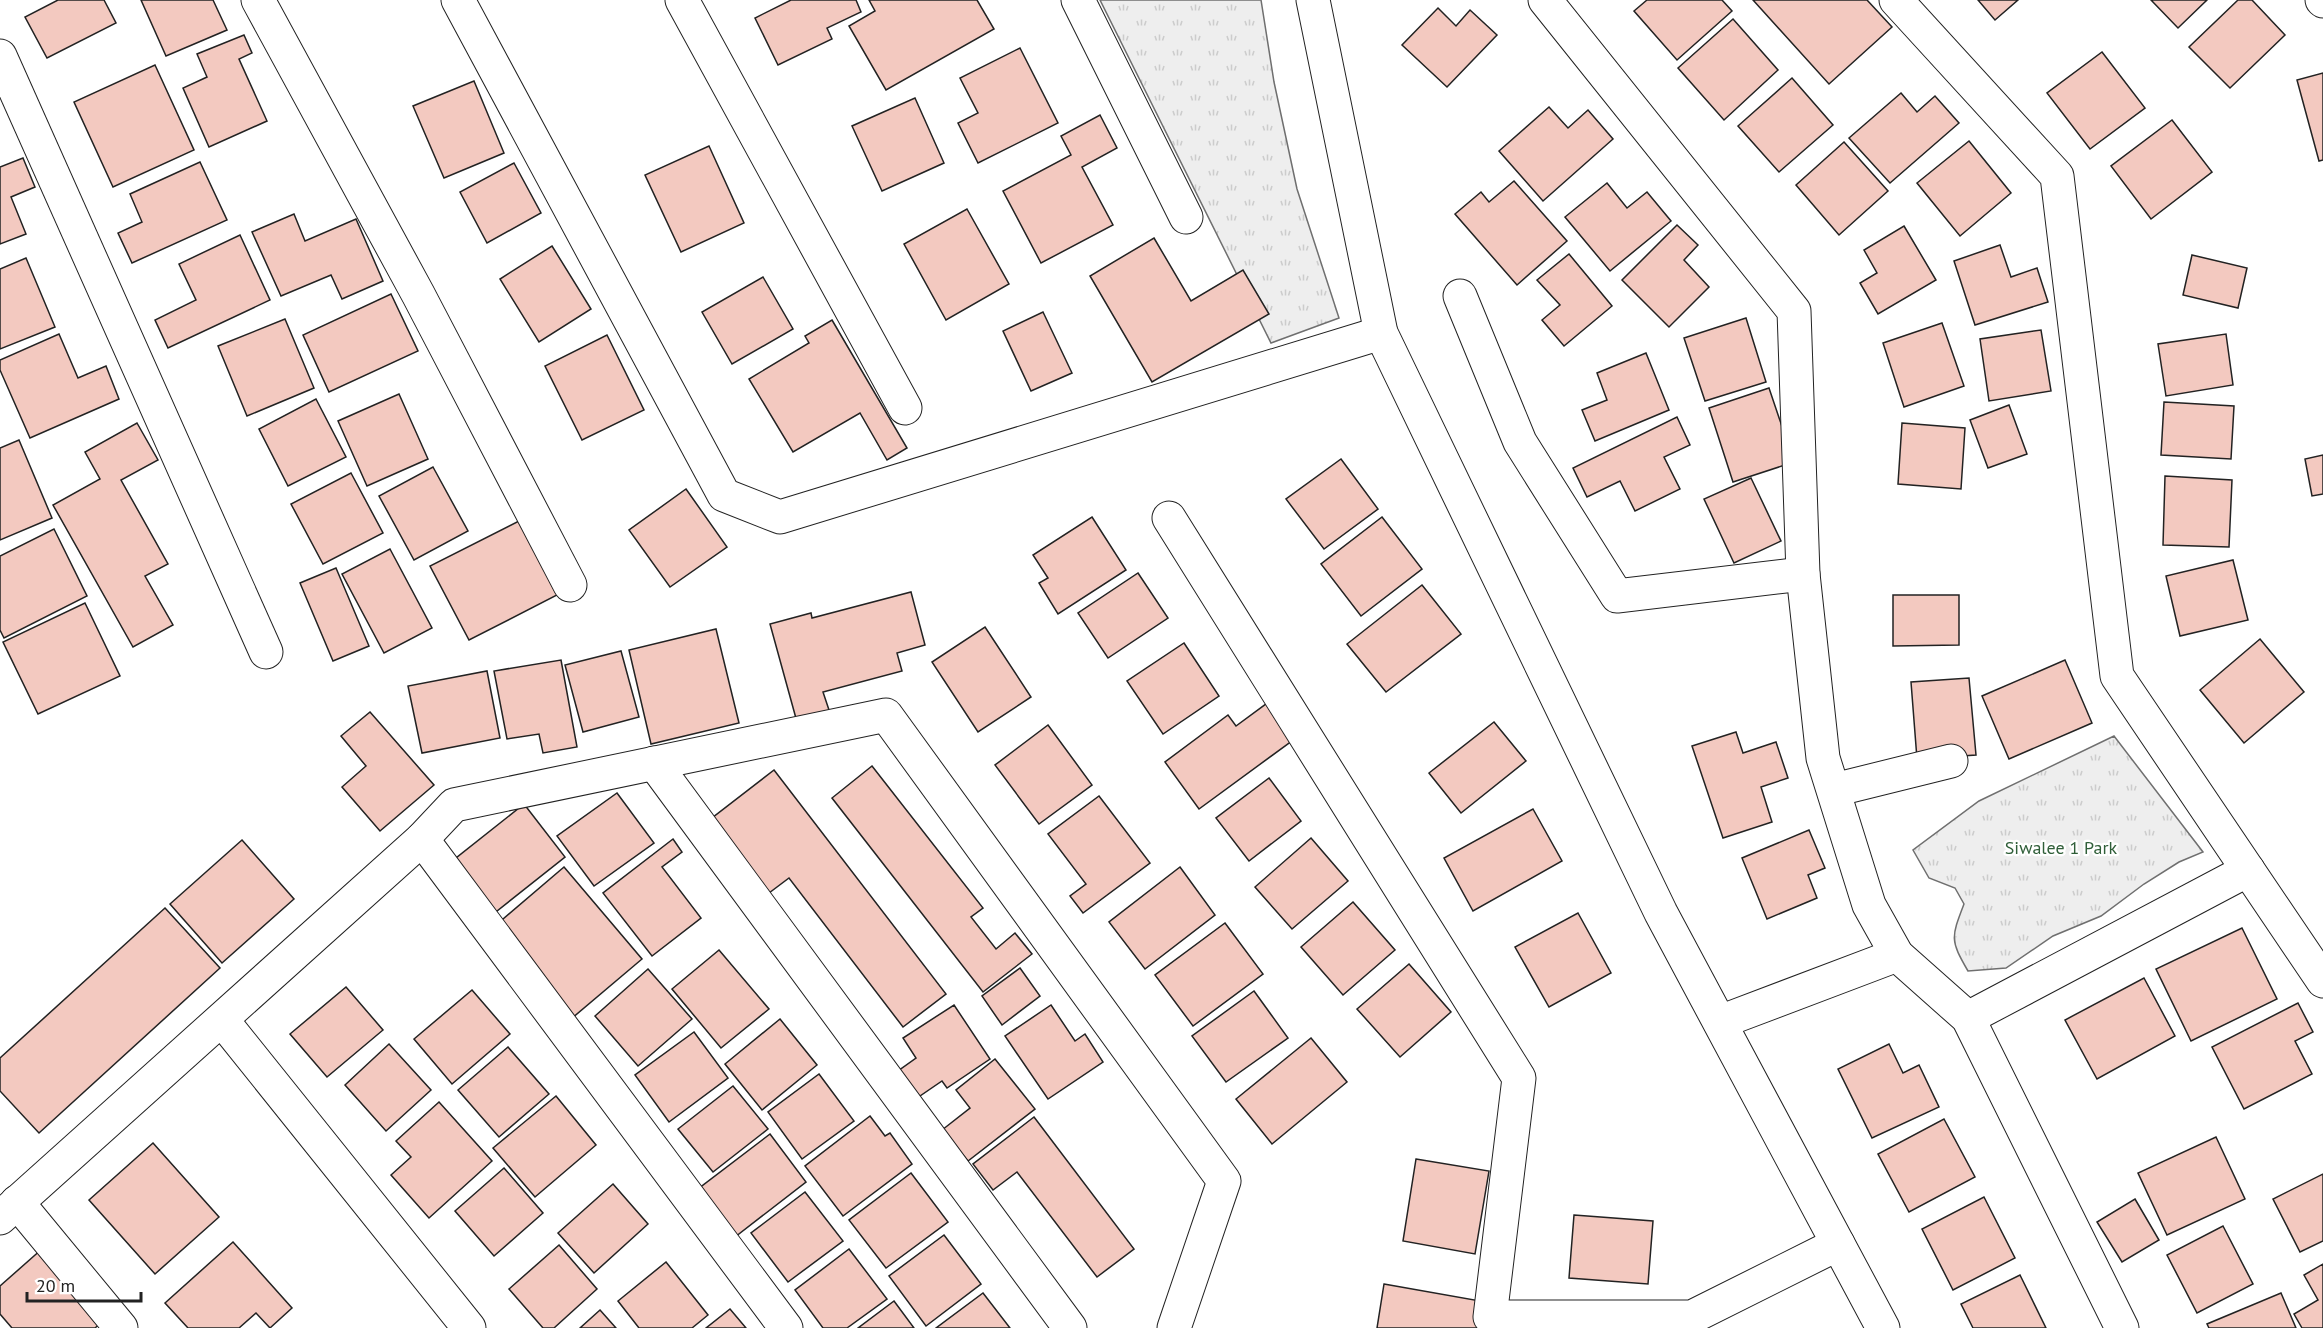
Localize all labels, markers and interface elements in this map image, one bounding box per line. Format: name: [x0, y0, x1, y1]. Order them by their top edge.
park label: Siwalee 1 Park: [2005, 836, 2118, 859]
scale bar: [27, 1265, 141, 1303]
text: 20 m: [36, 1274, 75, 1297]

